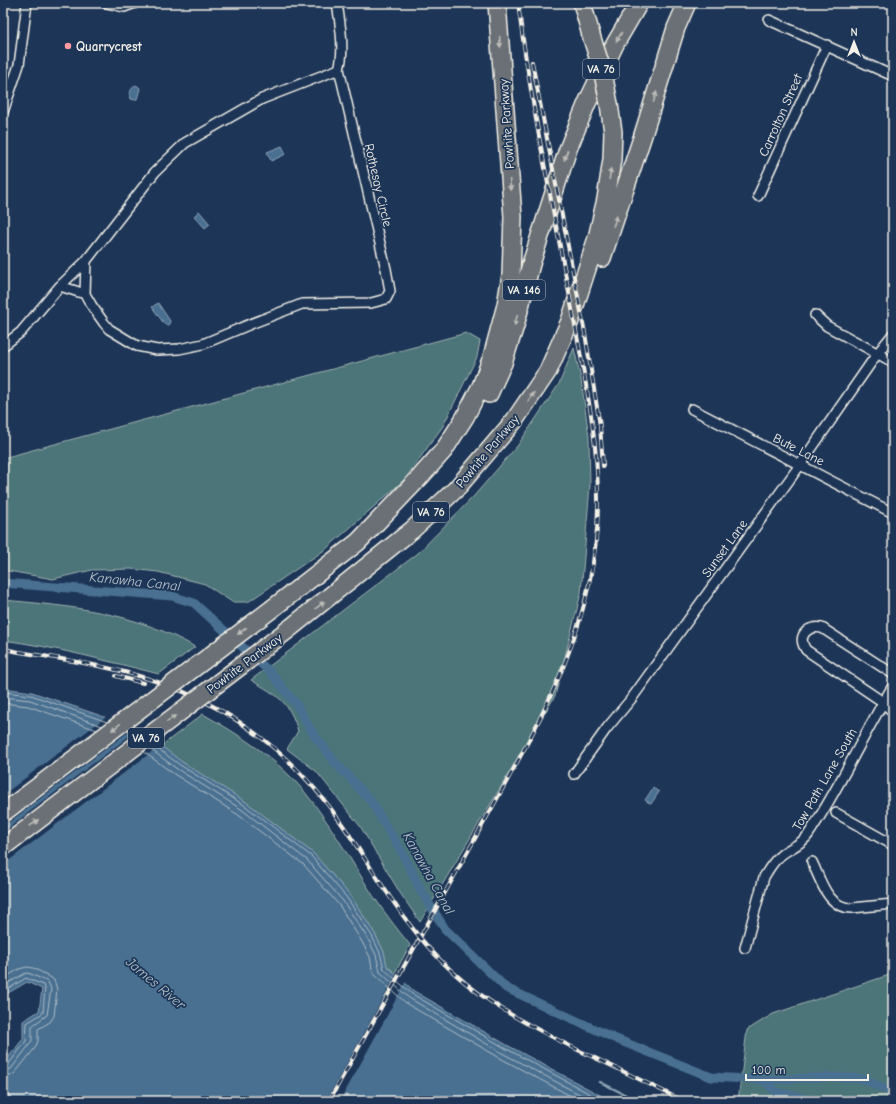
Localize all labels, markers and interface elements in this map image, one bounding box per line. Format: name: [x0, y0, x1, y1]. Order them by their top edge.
north arrow: [834, 22, 874, 62]
text: N: [850, 26, 858, 39]
one-way arrow: [615, 32, 623, 42]
one-way arrow: [496, 36, 503, 48]
place label: Quarrycrest: [76, 39, 142, 54]
marker: Quarrycrest: [63, 41, 73, 51]
road number: VA 76: [583, 59, 619, 79]
street label: Carrolton Street: [756, 70, 806, 159]
street label: Powhite Parkway: [496, 78, 517, 170]
one-way arrow: [652, 91, 658, 103]
street label: Rothesay Circle: [362, 142, 396, 229]
one-way arrow: [563, 150, 569, 162]
one-way arrow: [607, 168, 613, 180]
one-way arrow: [507, 179, 514, 192]
one-way arrow: [612, 214, 618, 226]
road number: VA 146: [503, 280, 545, 300]
one-way arrow: [513, 314, 519, 326]
one-way arrow: [527, 391, 535, 402]
street label: Powhite Parkway: [453, 412, 522, 491]
street label: Bute Lane: [771, 430, 827, 469]
road number: VA 76: [413, 502, 449, 522]
street label: Sunset Lane: [698, 516, 751, 580]
water label: Kanawha Canal: [89, 568, 182, 595]
one-way arrow: [314, 600, 325, 609]
one-way arrow: [236, 627, 247, 636]
street label: Powhite Parkway: [204, 630, 285, 697]
one-way arrow: [166, 715, 176, 723]
one-way arrow: [111, 723, 121, 731]
street label: Tow Path Lane South: [789, 726, 860, 833]
road number: VA 76: [128, 728, 164, 748]
one-way arrow: [29, 819, 39, 827]
water label: Kanawha Canal: [399, 829, 459, 918]
water label: James River: [122, 953, 190, 1014]
scale bar: [746, 1056, 868, 1082]
text: 100 m: [752, 1063, 785, 1077]

